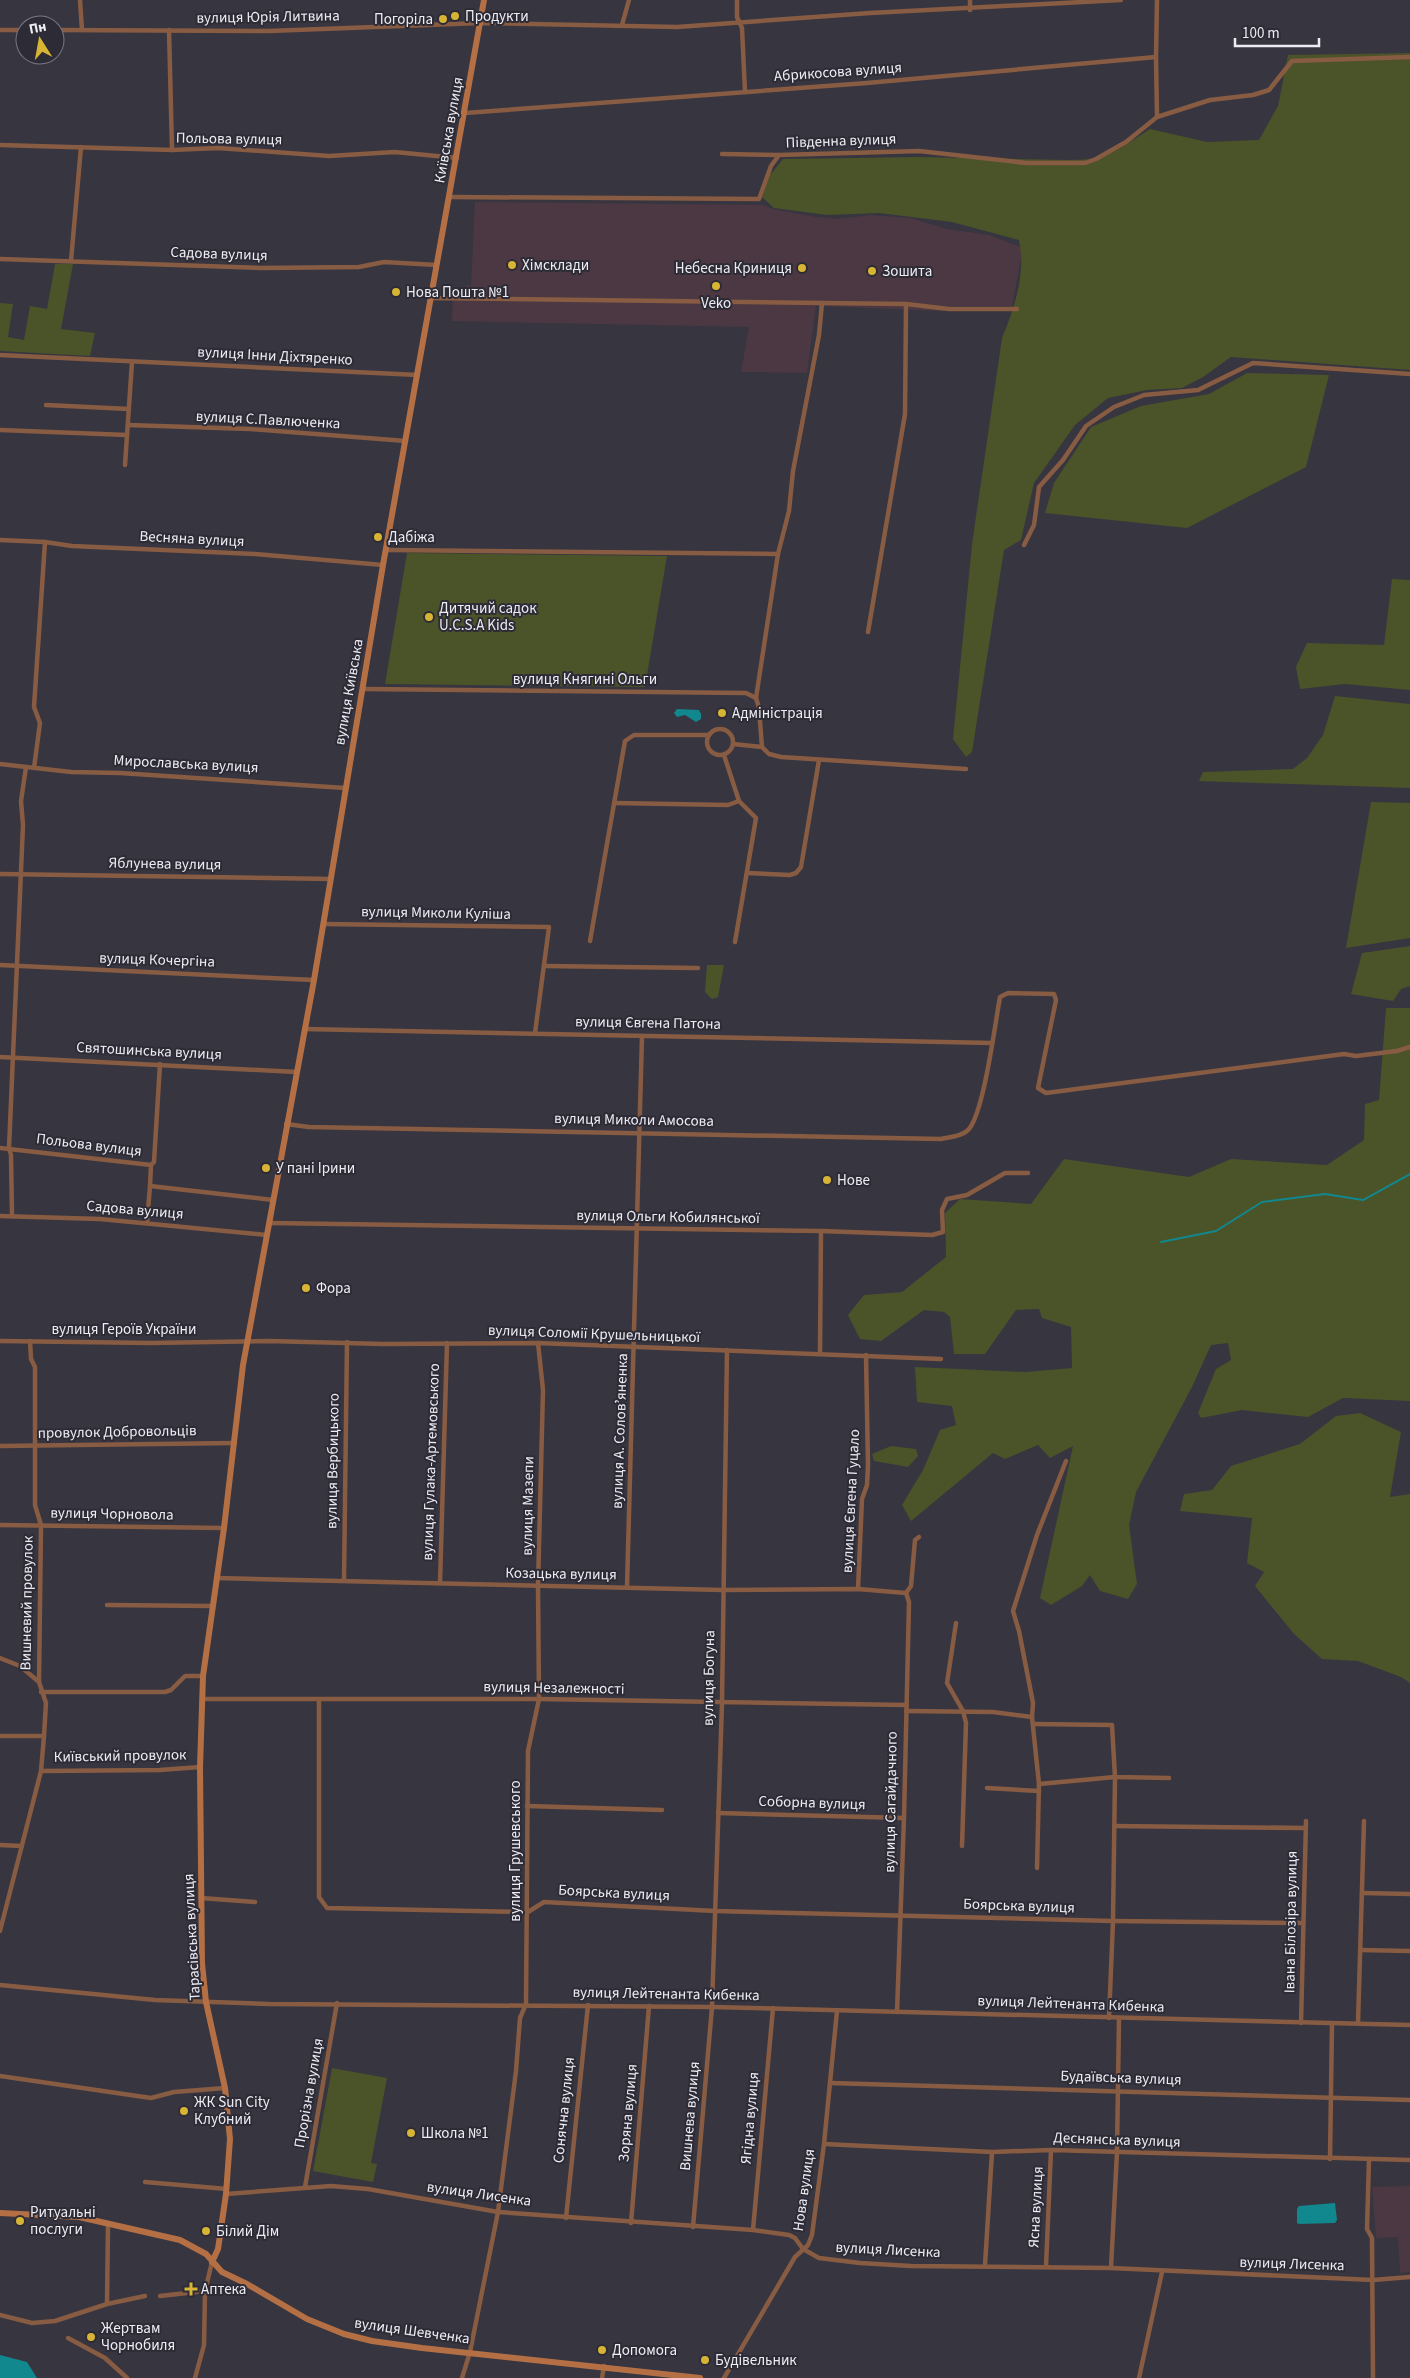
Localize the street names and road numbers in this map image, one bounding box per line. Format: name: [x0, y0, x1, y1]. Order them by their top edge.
street label: вулиця Юрія Литвина: [196, 5, 340, 29]
street label: Абрикосова вулиця: [773, 57, 903, 87]
street label: Київська вулиця: [429, 75, 469, 185]
street label: Польова вулиця: [176, 128, 282, 150]
street label: Південна вулиця: [785, 129, 897, 153]
street label: Садова вулиця: [170, 242, 268, 266]
street label: вулиця Інни Діхтяренко: [197, 341, 353, 371]
street label: вулиця С.Павлюченка: [195, 406, 341, 434]
street label: Весняна вулиця: [139, 526, 245, 552]
street label: вулиця Київська: [329, 637, 369, 747]
street label: вулиця Княгині Ольги: [513, 669, 657, 690]
street label: Мирославська вулиця: [113, 750, 259, 778]
street label: Яблунева вулиця: [108, 853, 222, 875]
street label: вулиця Миколи Куліша: [361, 901, 511, 925]
street label: вулиця Кочергіна: [99, 947, 215, 973]
street label: вулиця Євгена Патона: [575, 1011, 721, 1035]
street label: Святошинська вулиця: [76, 1037, 222, 1065]
street label: вулиця Миколи Амосова: [554, 1108, 714, 1132]
street label: Польова вулиця: [35, 1128, 143, 1162]
street label: Садова вулиця: [86, 1195, 184, 1225]
street label: вулиця Ольги Кобилянської: [576, 1205, 761, 1229]
street label: вулиця Героїв України: [51, 1319, 197, 1340]
street label: вулиця Соломії Крушельницької: [487, 1320, 702, 1348]
street label: вулиця А. Соловʼяненка: [607, 1353, 633, 1509]
street label: вулиця Гулака-Артемовського: [417, 1363, 445, 1561]
street label: вулиця Вербицького: [321, 1393, 345, 1529]
street label: провулок Добровольців: [37, 1420, 197, 1444]
street label: вулиця Євгена Гуцало: [837, 1429, 865, 1573]
street label: вулиця Мазепи: [517, 1456, 539, 1556]
street label: вулиця Чорновола: [50, 1502, 174, 1526]
street label: Вишневий провулок: [15, 1535, 39, 1671]
street label: Козацька вулиця: [505, 1563, 617, 1585]
street label: вулиця Богуна: [698, 1630, 720, 1726]
street label: вулиця Незалежності: [483, 1676, 625, 1700]
street label: вулиця Сагайдачного: [879, 1731, 903, 1873]
street label: Київський провулок: [53, 1744, 187, 1768]
street label: вулиця Грушевського: [505, 1780, 526, 1922]
street label: Соборна вулиця: [758, 1791, 866, 1815]
street label: Івана Білозіра вулиця: [1279, 1851, 1303, 1993]
street label: Тарасівська вулиця: [178, 1873, 206, 2001]
street label: Боярська вулиця: [558, 1880, 670, 1906]
street label: Боярська вулиця: [963, 1894, 1075, 1918]
street label: вулиця Лейтенанта Кибенка: [572, 1982, 760, 2006]
street label: вулиця Лейтенанта Кибенка: [977, 1990, 1165, 2018]
street label: Прорізна вулиця: [289, 2037, 329, 2149]
street label: Сонячна вулиця: [548, 2056, 580, 2164]
street label: Вишнева вулиця: [675, 2061, 705, 2171]
street label: Зоряна вулиця: [613, 2063, 643, 2163]
street label: Будаївська вулиця: [1060, 2065, 1182, 2091]
street label: Ягідна вулиця: [736, 2071, 764, 2165]
street label: Деснянська вулиця: [1053, 2127, 1181, 2153]
street label: Нова вулиця: [788, 2147, 820, 2233]
street label: Ясна вулиця: [1023, 2166, 1049, 2248]
street label: вулиця Лисенка: [425, 2176, 533, 2212]
street label: вулиця Лисенка: [835, 2237, 941, 2263]
street label: вулиця Лисенка: [1239, 2252, 1345, 2276]
street label: вулиця Шевченка: [353, 2312, 471, 2350]

